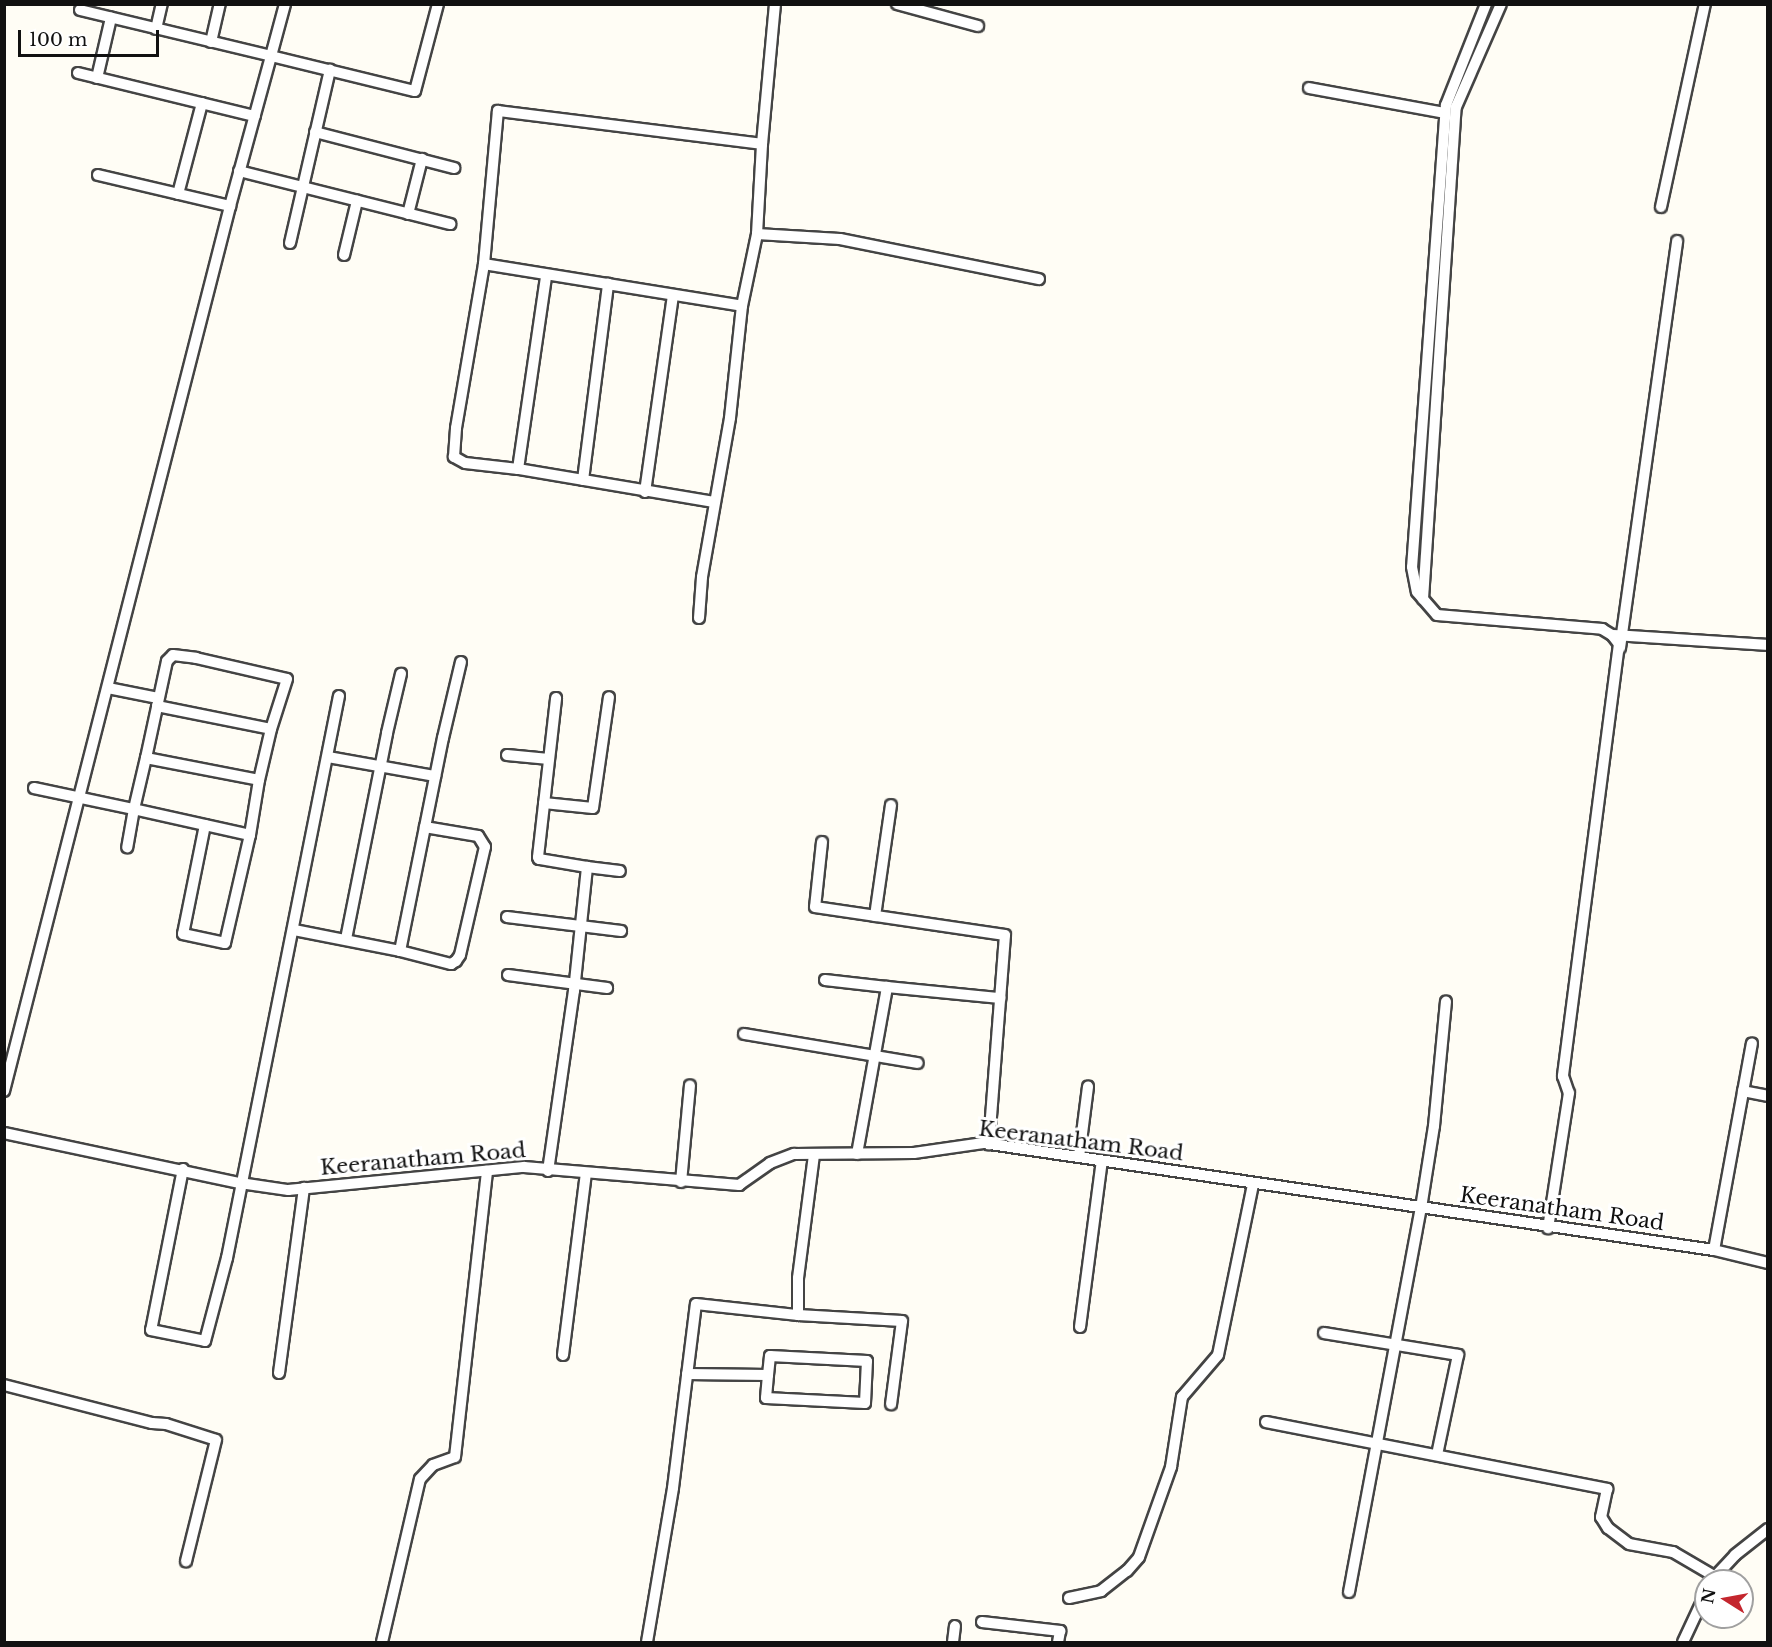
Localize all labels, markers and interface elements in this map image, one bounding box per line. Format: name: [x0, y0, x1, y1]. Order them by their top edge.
scale bar: [21, 18, 162, 56]
text: 100 m: [29, 29, 87, 51]
street label: Keeranatham Road: [977, 1116, 1185, 1166]
street label: Keeranatham Road: [319, 1137, 527, 1181]
street label: Keeranatham Road: [1458, 1182, 1666, 1236]
north arrow: [1694, 1569, 1754, 1629]
text: N: [1697, 1587, 1720, 1605]

